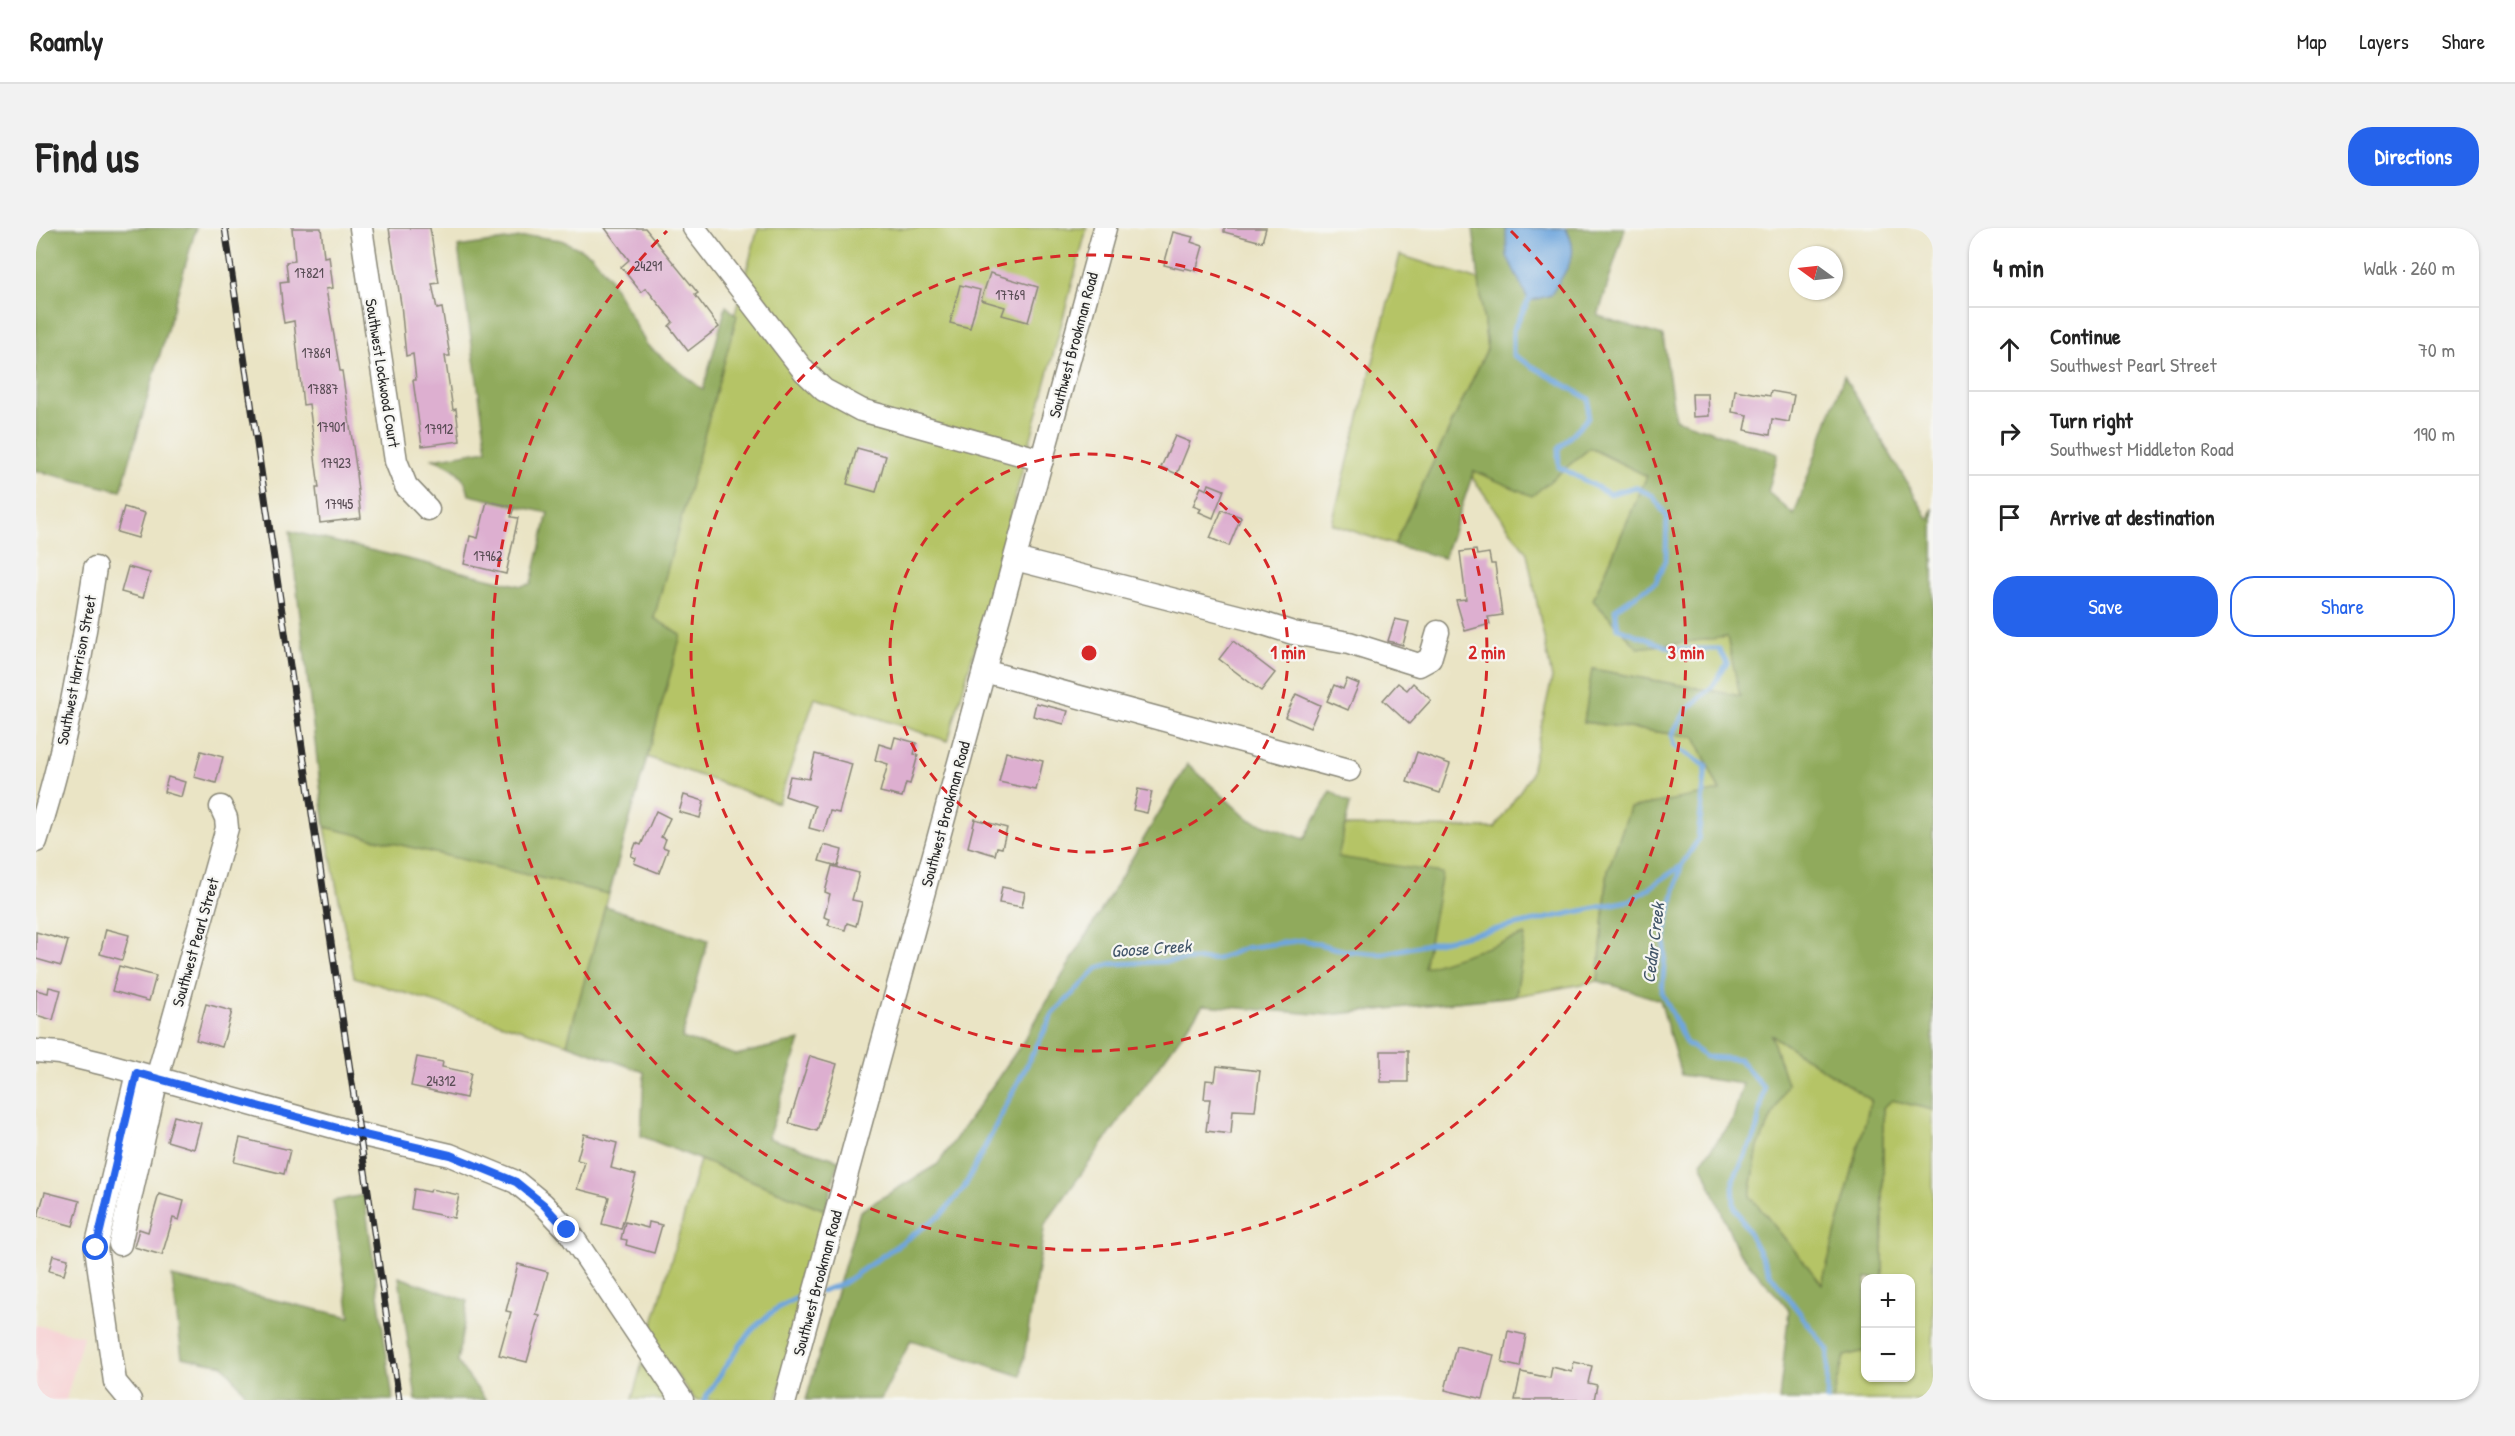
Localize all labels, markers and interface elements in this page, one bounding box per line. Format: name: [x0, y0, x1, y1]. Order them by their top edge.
text: Roamly: [30, 22, 103, 60]
text: Map: [2297, 27, 2326, 56]
text: Layers: [2359, 27, 2409, 56]
text: Share: [2442, 27, 2485, 56]
button: Directions: [2348, 127, 2479, 186]
text: Find us: [36, 128, 139, 185]
north arrow: [1789, 246, 1843, 300]
text: 4 min: [1993, 250, 2044, 285]
text: Walk · 260 m: [2364, 254, 2455, 281]
house number: 24291: [634, 256, 662, 275]
house number: 17821: [294, 263, 324, 282]
street label: Southwest Brookman Road: [1043, 270, 1103, 420]
house number: 17769: [995, 285, 1025, 304]
street label: Southwest Lockwood Court: [360, 297, 406, 449]
text: Continue: [2050, 321, 2121, 351]
icon: ahead: [1993, 333, 2026, 366]
text: 70 m: [2418, 336, 2455, 363]
house number: 17869: [302, 343, 330, 362]
text: Southwest Pearl Street: [2050, 351, 2217, 378]
house number: 17887: [307, 379, 339, 398]
text: Turn right: [2050, 405, 2133, 435]
house number: 17901: [317, 417, 345, 436]
icon: right: [1993, 417, 2026, 450]
house number: 17912: [425, 419, 454, 438]
text: 190 m: [2413, 420, 2455, 447]
text: Southwest Middleton Road: [2050, 435, 2234, 462]
house number: 17923: [321, 453, 351, 472]
house number: 17945: [325, 494, 353, 513]
icon: arrive: [1993, 501, 2026, 534]
text: Arrive at destination: [2050, 502, 2215, 532]
house number: 17962: [473, 546, 503, 565]
button: Save: [1993, 576, 2218, 637]
button: Share: [2230, 576, 2455, 637]
street label: Southwest Harrison Street: [51, 593, 101, 747]
text: 1 min: [1270, 640, 1306, 665]
text: 2 min: [1469, 640, 1505, 665]
text: 3 min: [1668, 640, 1704, 665]
centre of rings: [1079, 643, 1099, 663]
street label: Southwest Brookman Road: [915, 739, 975, 889]
street label: Southwest Pearl Street: [166, 874, 224, 1009]
water label: Cedar Creek: [1636, 900, 1671, 985]
water label: Goose Creek: [1110, 933, 1193, 963]
house number: 24312: [426, 1071, 456, 1090]
street label: Southwest Brookman Road: [787, 1208, 847, 1358]
route end: [553, 1216, 579, 1242]
route start: [82, 1234, 108, 1260]
map controls: [1861, 1274, 1915, 1382]
button: +: [1861, 1274, 1915, 1328]
button: −: [1861, 1328, 1915, 1382]

